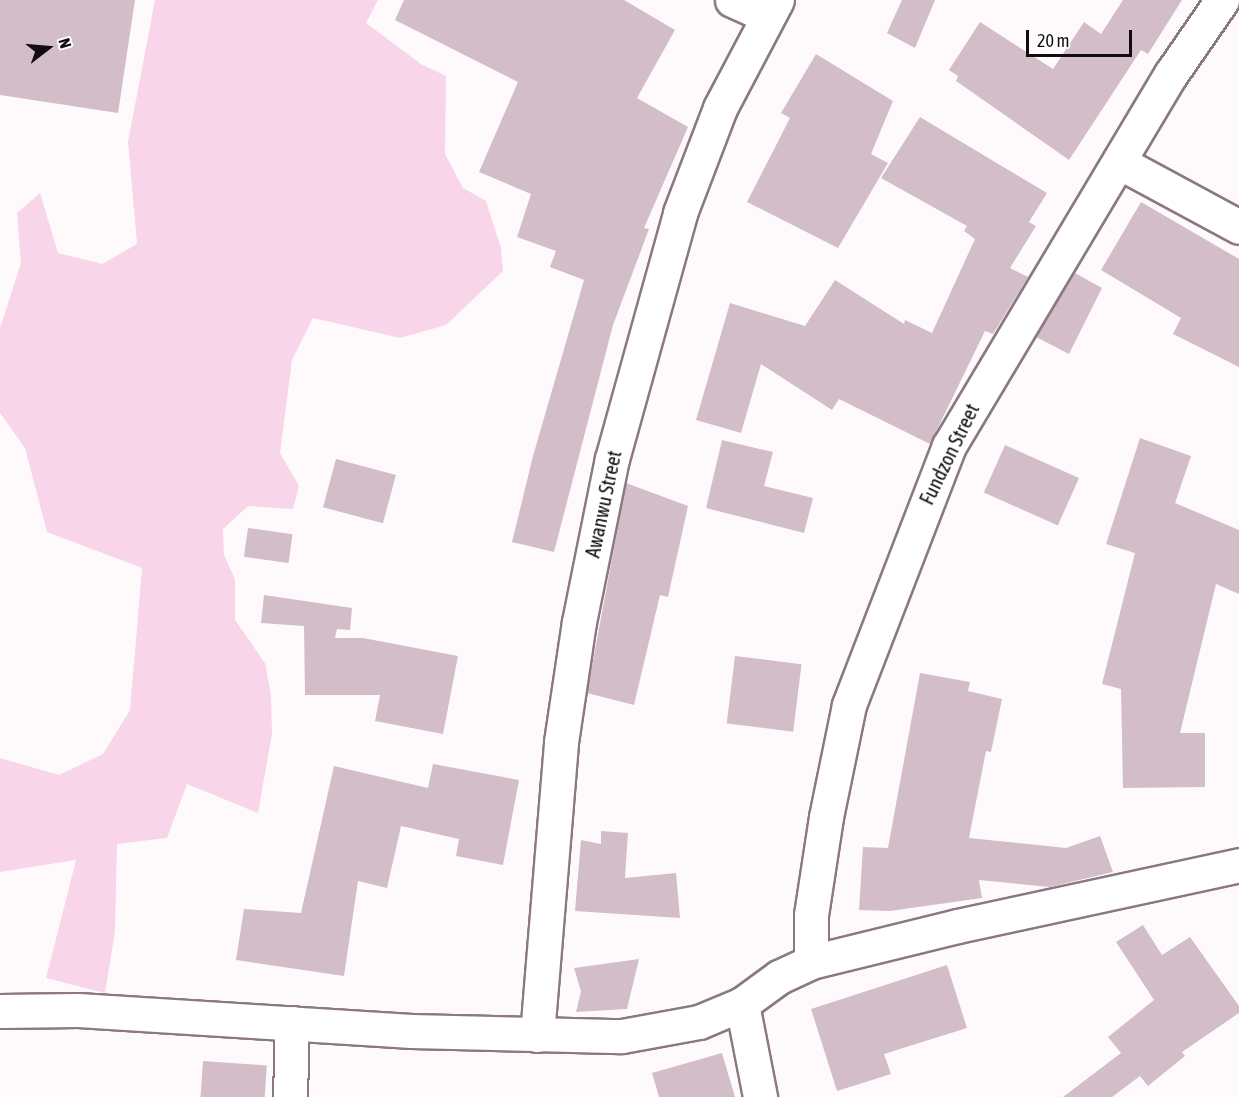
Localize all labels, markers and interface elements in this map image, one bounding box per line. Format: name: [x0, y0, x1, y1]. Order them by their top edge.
north arrow: [18, 18, 78, 78]
scale bar: [1029, 18, 1136, 56]
text: 20 m: [1037, 30, 1069, 51]
text: N: [55, 36, 75, 50]
street label: Fundzon Street: [914, 400, 984, 508]
street label: Awanwu Street: [580, 448, 626, 560]

